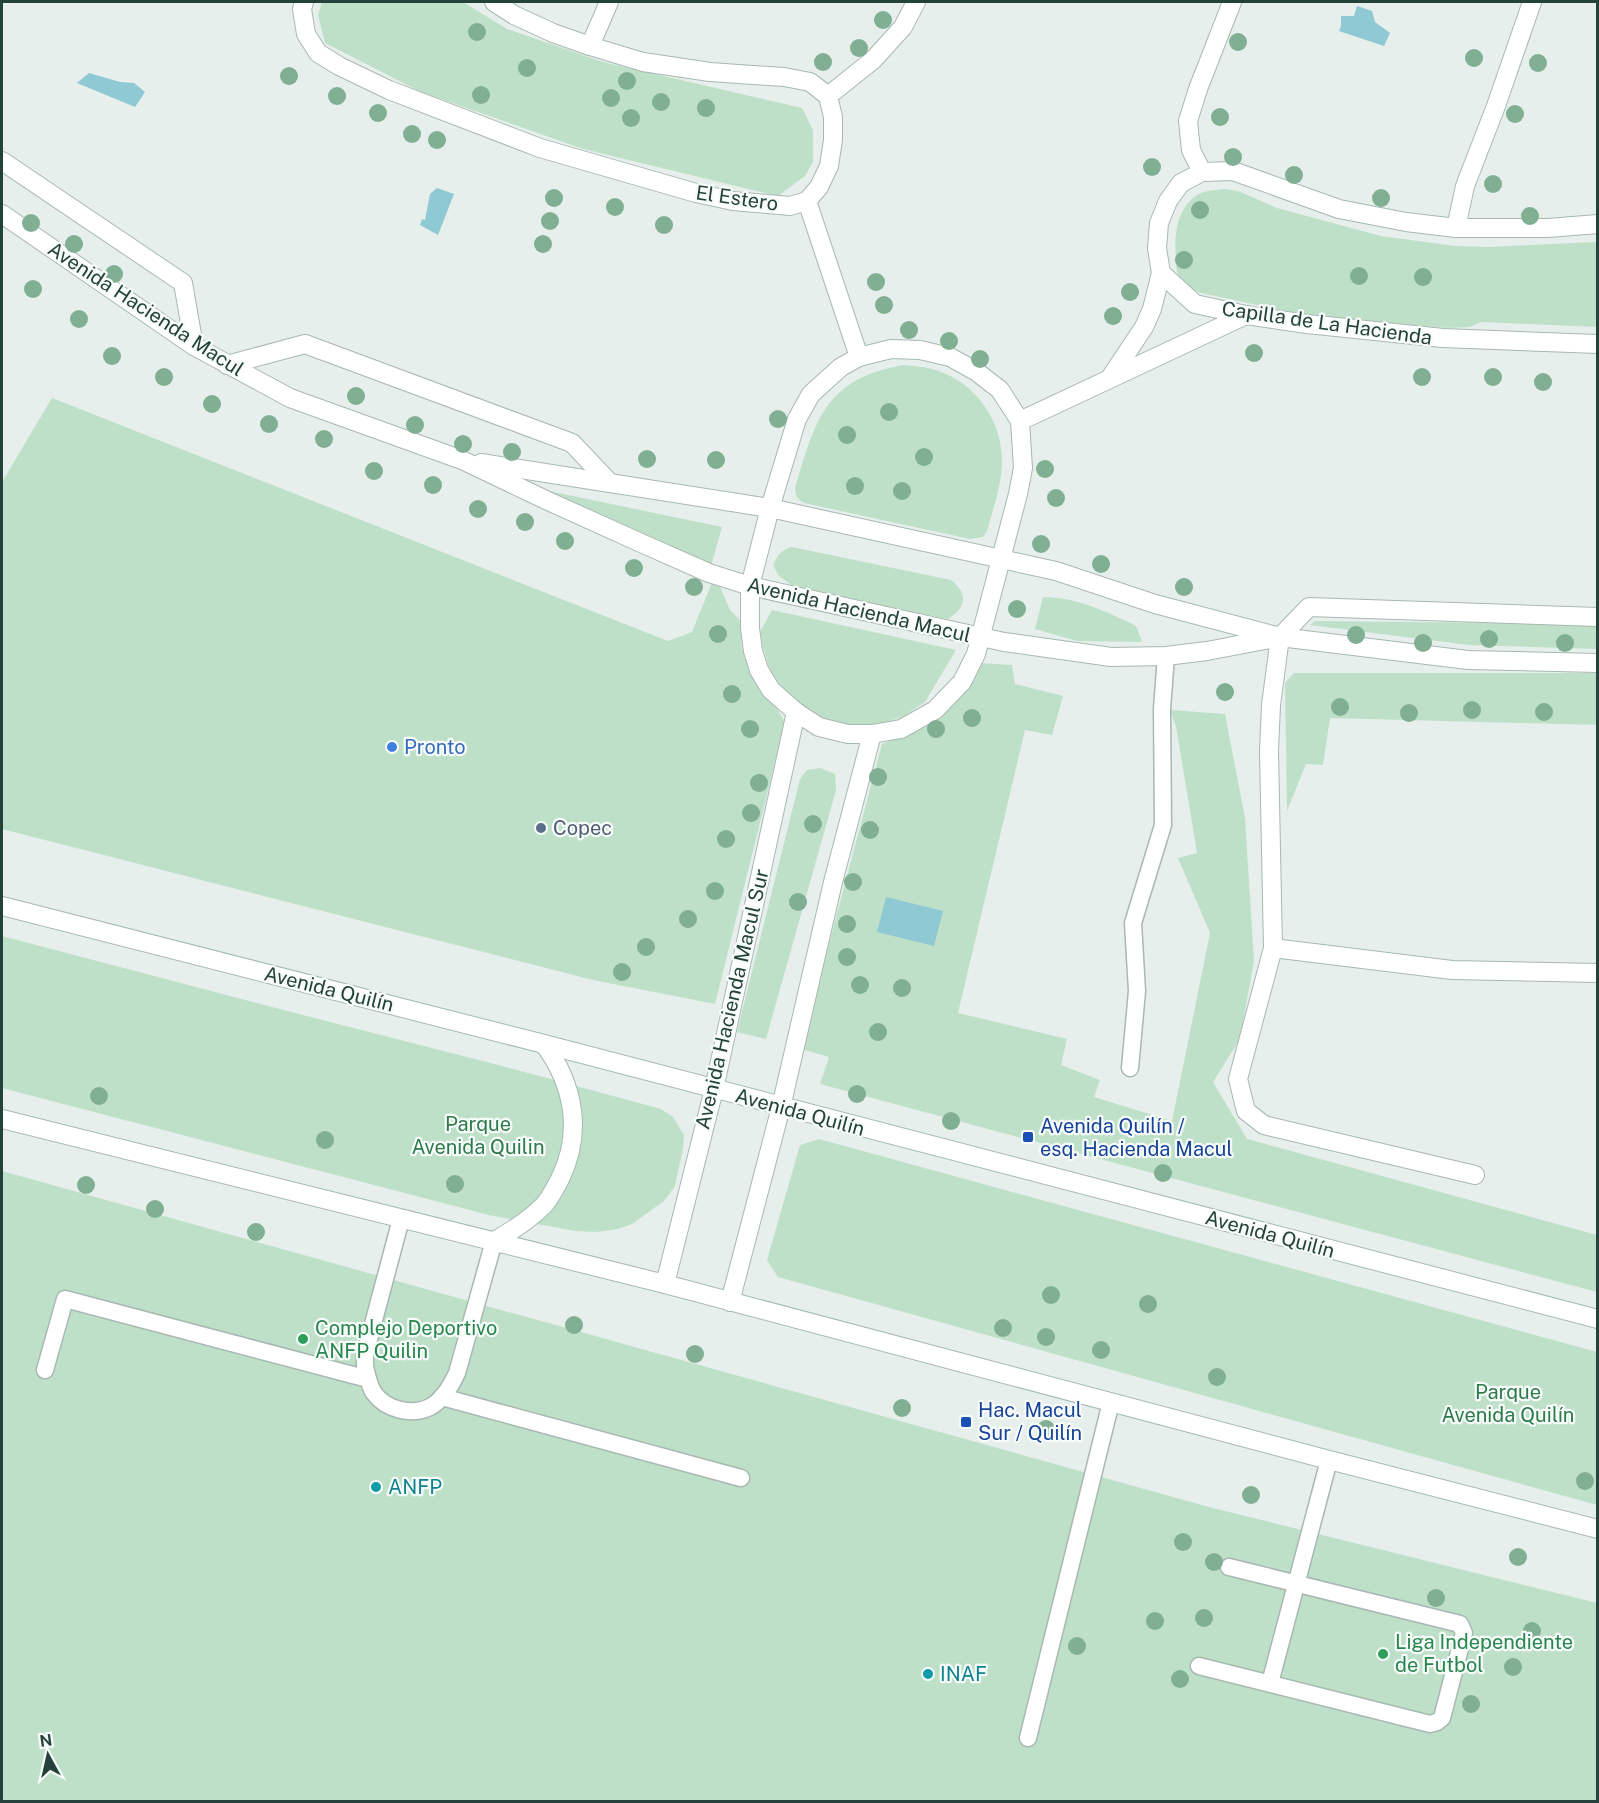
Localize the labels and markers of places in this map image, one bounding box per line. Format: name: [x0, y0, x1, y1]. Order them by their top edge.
place label: Pronto: [404, 735, 466, 759]
marker: Pronto: [385, 740, 399, 754]
place label: Copec: [553, 816, 612, 840]
marker: Copec: [534, 821, 548, 835]
place label: Avenida Quilín / esq. Hacienda Macul: [1040, 1114, 1233, 1161]
marker: Avenida Quilín / esq. Hacienda Macul: [1021, 1130, 1035, 1144]
place label: Complejo Deportivo ANFP Quilin: [315, 1316, 497, 1363]
marker: Complejo Deportivo ANFP Quilin: [296, 1332, 310, 1346]
place label: Hac. Macul Sur / Quilín: [978, 1398, 1082, 1445]
marker: Hac. Macul Sur / Quilín: [959, 1415, 973, 1429]
place label: ANFP: [388, 1475, 442, 1499]
marker: ANFP: [369, 1480, 383, 1494]
place label: Liga Independiente de Futbol: [1395, 1630, 1573, 1677]
marker: Liga Independiente de Futbol: [1376, 1647, 1390, 1661]
place label: INAF: [940, 1662, 987, 1686]
marker: INAF: [921, 1667, 935, 1681]

